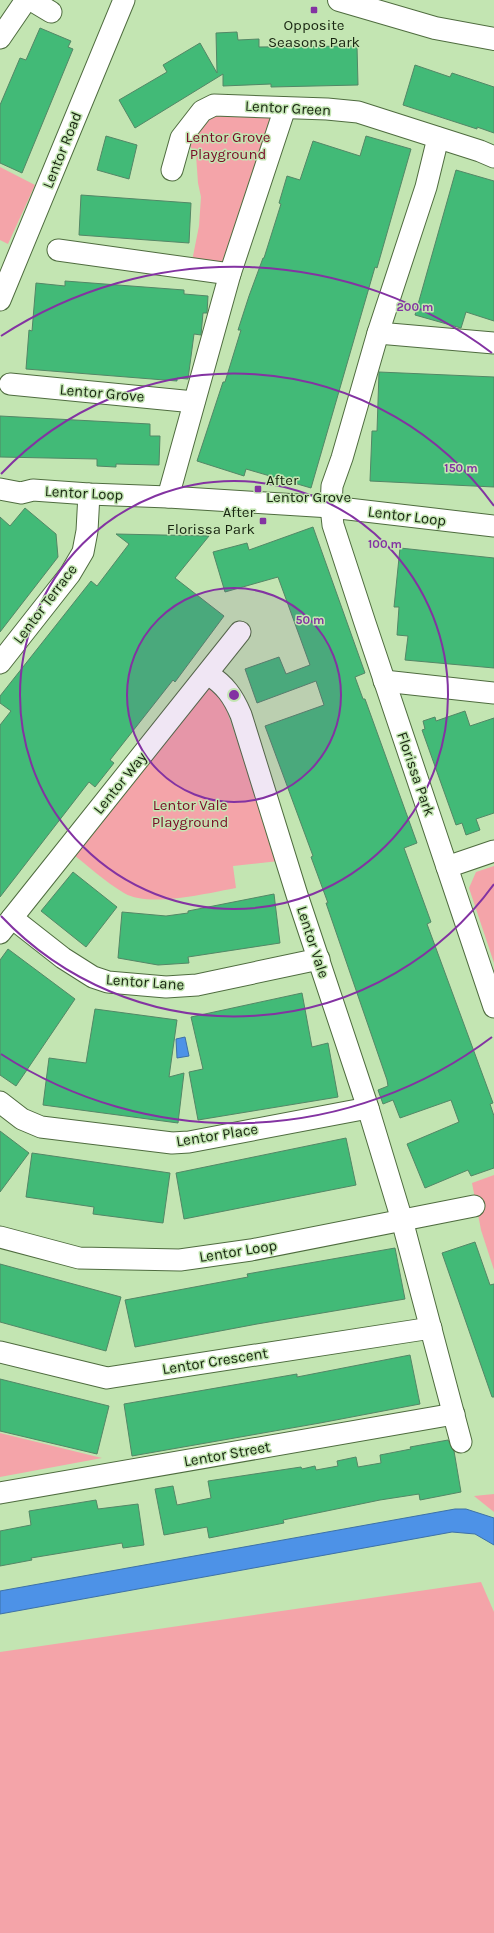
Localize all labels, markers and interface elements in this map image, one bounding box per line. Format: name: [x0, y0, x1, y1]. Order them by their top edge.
marker: Opposite Seasons Park: [309, 5, 319, 15]
place label: Opposite Seasons Park: [268, 16, 360, 51]
street label: Lentor Green: [245, 97, 331, 119]
street label: Lentor Road: [38, 109, 86, 191]
park label: Lentor Grove Playground: [185, 128, 271, 163]
text: 200 m: [397, 300, 433, 314]
street label: Lentor Grove: [59, 380, 145, 406]
text: 150 m: [444, 461, 478, 475]
place label: After Lentor Grove: [266, 471, 351, 506]
street label: Lentor Loop: [44, 482, 124, 504]
marker: After Lentor Grove: [253, 484, 263, 494]
street label: Lentor Loop: [367, 502, 447, 530]
place label: After Florissa Park: [167, 503, 256, 538]
marker: After Florissa Park: [258, 516, 268, 526]
text: 100 m: [368, 537, 402, 551]
street label: Lentor Terrace: [9, 561, 81, 647]
text: 50 m: [296, 613, 325, 627]
centre of rings: [227, 688, 241, 702]
street label: Florissa Park: [393, 729, 439, 819]
street label: Lentor Way: [89, 748, 151, 818]
park label: Lentor Vale Playground: [152, 796, 228, 831]
street label: Lentor Vale: [293, 904, 333, 980]
street label: Lentor Lane: [105, 970, 185, 994]
street label: Lentor Place: [175, 1120, 259, 1150]
street label: Lentor Loop: [198, 1236, 278, 1266]
street label: Lentor Crescent: [161, 1344, 270, 1378]
street label: Lentor Street: [182, 1437, 272, 1470]

